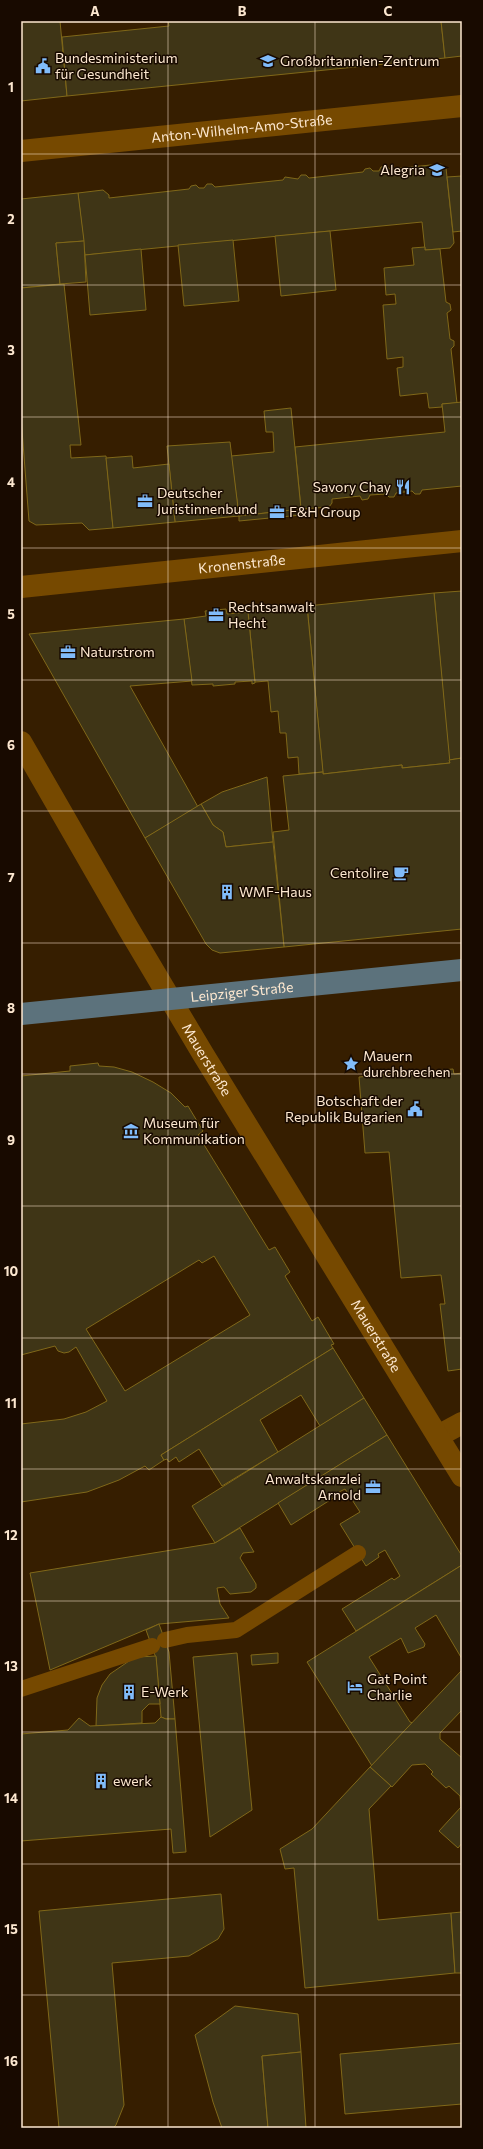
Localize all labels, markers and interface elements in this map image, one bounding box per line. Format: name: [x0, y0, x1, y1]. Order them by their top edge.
text: A: [90, 3, 100, 19]
text: B: [238, 3, 247, 19]
text: C: [384, 3, 393, 19]
place label: Bundesministerium für Gesundheit: [55, 49, 178, 82]
school or university icon: Großbritannien-Zentrum: [259, 52, 277, 70]
place label: Großbritannien-Zentrum: [280, 52, 439, 69]
public building icon: Bundesministerium für Gesundheit: [34, 57, 52, 75]
text: 1: [8, 79, 14, 95]
street label: Anton-Wilhelm-Amo-Straße: [150, 110, 333, 146]
place label: Alegria: [380, 161, 425, 178]
school or university icon: Alegria: [428, 161, 446, 179]
text: 2: [7, 211, 15, 227]
text: 3: [7, 342, 15, 358]
text: 4: [7, 474, 15, 490]
place label: Savory Chay: [313, 478, 391, 495]
restaurant icon: Savory Chay: [394, 478, 412, 496]
place label: Deutscher Juristinnenbund: [157, 484, 257, 517]
office icon: Deutscher Juristinnenbund: [136, 492, 154, 510]
office icon: F&H Group: [268, 503, 286, 521]
place label: F&H Group: [289, 503, 360, 520]
street label: Kronenstraße: [197, 550, 286, 576]
place label: Rechtsanwalt Hecht: [228, 598, 314, 631]
text: 5: [7, 606, 15, 622]
office icon: Rechtsanwalt Hecht: [207, 606, 225, 624]
office icon: Naturstrom: [59, 643, 77, 661]
place label: Naturstrom: [80, 643, 155, 660]
text: 6: [7, 737, 15, 753]
place label: Centolire: [330, 864, 389, 881]
cafe icon: Centolire: [392, 864, 410, 882]
text: 7: [7, 869, 15, 885]
building icon: WMF-Haus: [218, 883, 236, 901]
place label: WMF-Haus: [239, 883, 312, 900]
street label: Leipziger Straße: [190, 978, 294, 1005]
text: 8: [7, 1000, 15, 1016]
street label: Mauerstraße: [179, 1020, 236, 1099]
place label: Mauern durchbrechen: [363, 1047, 451, 1080]
place icon: Mauern durchbrechen: [342, 1055, 360, 1073]
place label: Botschaft der Republik Bulgarien: [285, 1092, 403, 1125]
public building icon: Botschaft der Republik Bulgarien: [406, 1100, 424, 1118]
place label: Museum für Kommunikation: [143, 1114, 245, 1147]
museum icon: Museum für Kommunikation: [122, 1122, 140, 1140]
text: 9: [7, 1132, 15, 1148]
text: 10: [4, 1263, 19, 1279]
street label: Mauerstraße: [348, 1296, 405, 1375]
text: 11: [5, 1395, 17, 1411]
place label: Anwaltskanzlei Arnold: [265, 1470, 361, 1503]
office icon: Anwaltskanzlei Arnold: [364, 1478, 382, 1496]
text: 12: [4, 1527, 18, 1543]
text: 13: [4, 1658, 18, 1674]
place label: Gat Point Charlie: [367, 1670, 428, 1703]
hotel icon: Gat Point Charlie: [346, 1678, 364, 1696]
building icon: E-Werk: [120, 1683, 138, 1701]
place label: E-Werk: [141, 1683, 189, 1700]
building icon: ewerk: [92, 1772, 110, 1790]
place label: ewerk: [113, 1772, 152, 1789]
text: 14: [4, 1790, 18, 1806]
text: 15: [4, 1921, 18, 1937]
text: 16: [4, 2053, 18, 2069]

